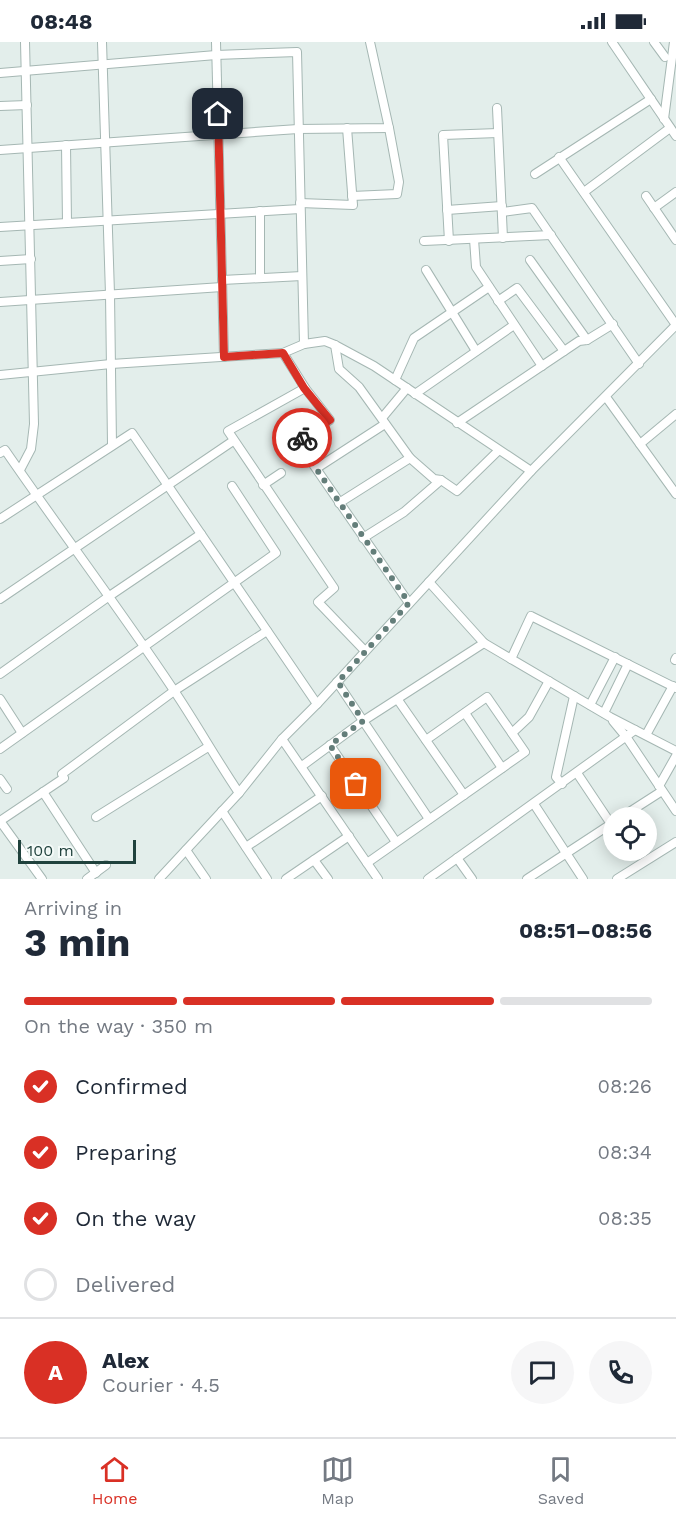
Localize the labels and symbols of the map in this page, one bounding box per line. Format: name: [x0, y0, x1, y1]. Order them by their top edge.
pin: [192, 88, 243, 139]
courier: [272, 408, 332, 468]
pin: [330, 758, 381, 809]
scale bar: [18, 837, 136, 864]

